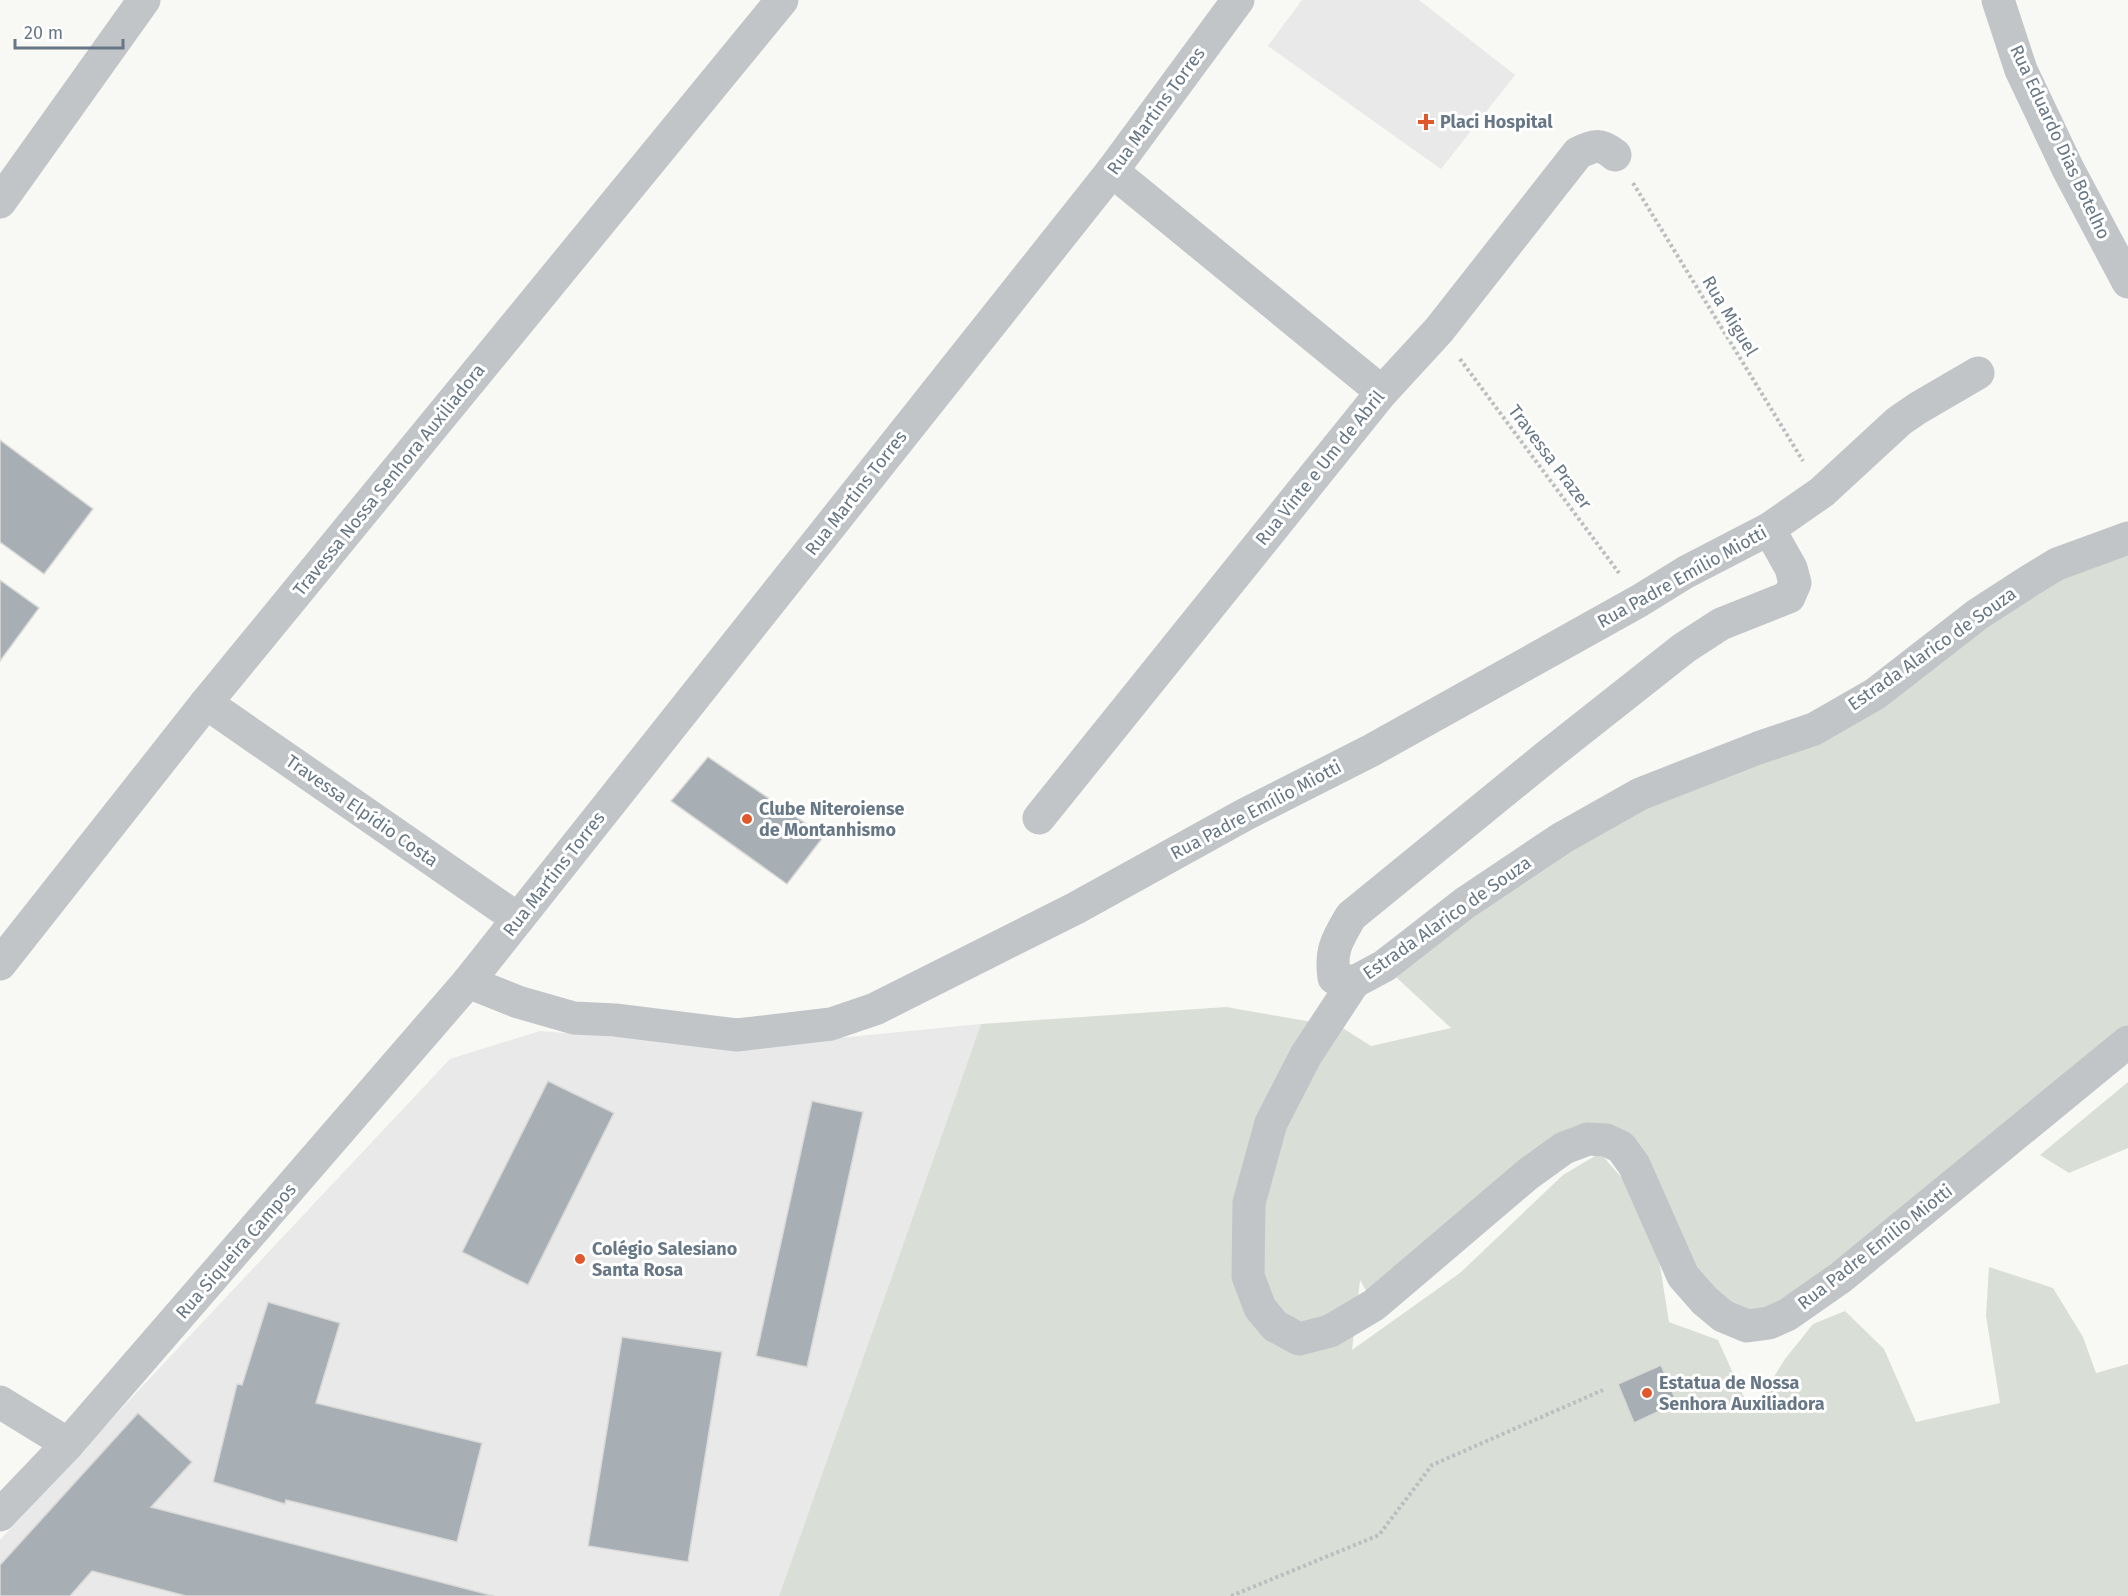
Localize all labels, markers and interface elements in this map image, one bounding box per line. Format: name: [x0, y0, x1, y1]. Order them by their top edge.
scale bar: [15, 12, 123, 50]
text: 20 m: [24, 22, 63, 44]
street label: Rua Eduardo Dias Botelho: [2005, 41, 2115, 243]
street label: Rua Martins Torres: [1102, 43, 1210, 179]
place label: Placi Hospital: [1440, 111, 1553, 133]
marker: Placi Hospital: [1417, 113, 1435, 131]
street label: Rua Miguel: [1697, 272, 1763, 360]
street label: Travessa Nossa Senhora Auxiliadora: [288, 360, 490, 600]
street label: Rua Vinte e Um de Abril: [1251, 386, 1389, 550]
street label: Travessa Prazer: [1504, 400, 1596, 514]
street label: Rua Martins Torres: [800, 426, 912, 560]
street label: Rua Padre Emílio Miotti: [1593, 521, 1771, 633]
street label: Estrada Alarico de Souza: [1844, 583, 2020, 715]
street label: Travessa Elpídio Costa: [282, 750, 442, 872]
street label: Rua Padre Emílio Miotti: [1167, 756, 1345, 864]
place label: Clube Niteroiense de Montanhismo: [759, 798, 905, 841]
street label: Rua Martins Torres: [498, 807, 610, 941]
marker: Clube Niteroiense de Montanhismo: [740, 812, 754, 826]
street label: Estrada Alarico de Souza: [1359, 852, 1535, 984]
street label: Rua Siqueira Campos: [171, 1179, 301, 1323]
street label: Rua Padre Emílio Miotti: [1793, 1180, 1957, 1314]
place label: Colégio Salesiano Santa Rosa: [592, 1238, 737, 1281]
marker: Colégio Salesiano Santa Rosa: [573, 1252, 587, 1266]
place label: Estatua de Nossa Senhora Auxiliadora: [1659, 1372, 1825, 1415]
marker: Estatua de Nossa Senhora Auxiliadora: [1640, 1386, 1654, 1400]

